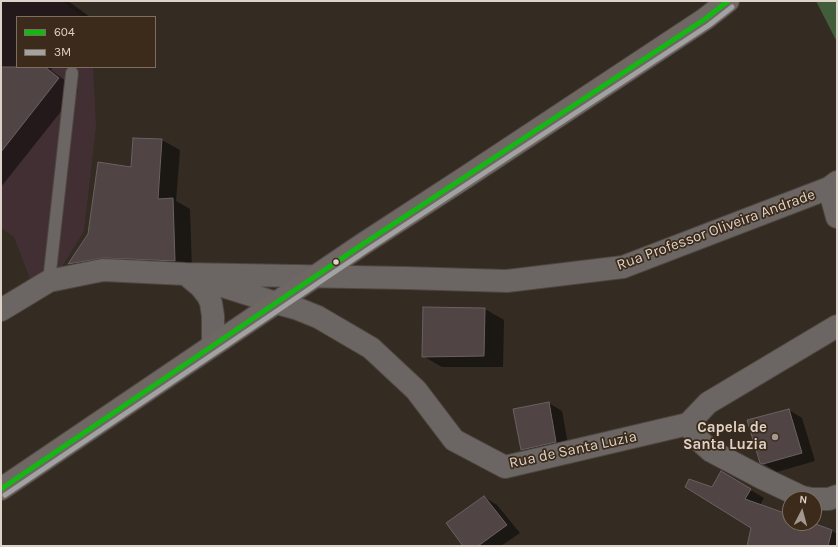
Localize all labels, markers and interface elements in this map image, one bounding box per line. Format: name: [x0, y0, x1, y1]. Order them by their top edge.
legend: [16, 16, 156, 68]
text: 604: [54, 25, 75, 39]
text: 3M: [54, 45, 71, 59]
street label: Rua Professor Oliveira Andrade: [614, 186, 818, 274]
unlabelled marker: [331, 257, 341, 267]
place label: Capela de Santa Luzia: [683, 419, 767, 454]
street label: Rua de Santa Luzia: [508, 428, 638, 472]
marker: Capela de Santa Luzia: [770, 432, 780, 442]
north arrow: [782, 491, 822, 531]
text: N: [799, 493, 808, 506]

